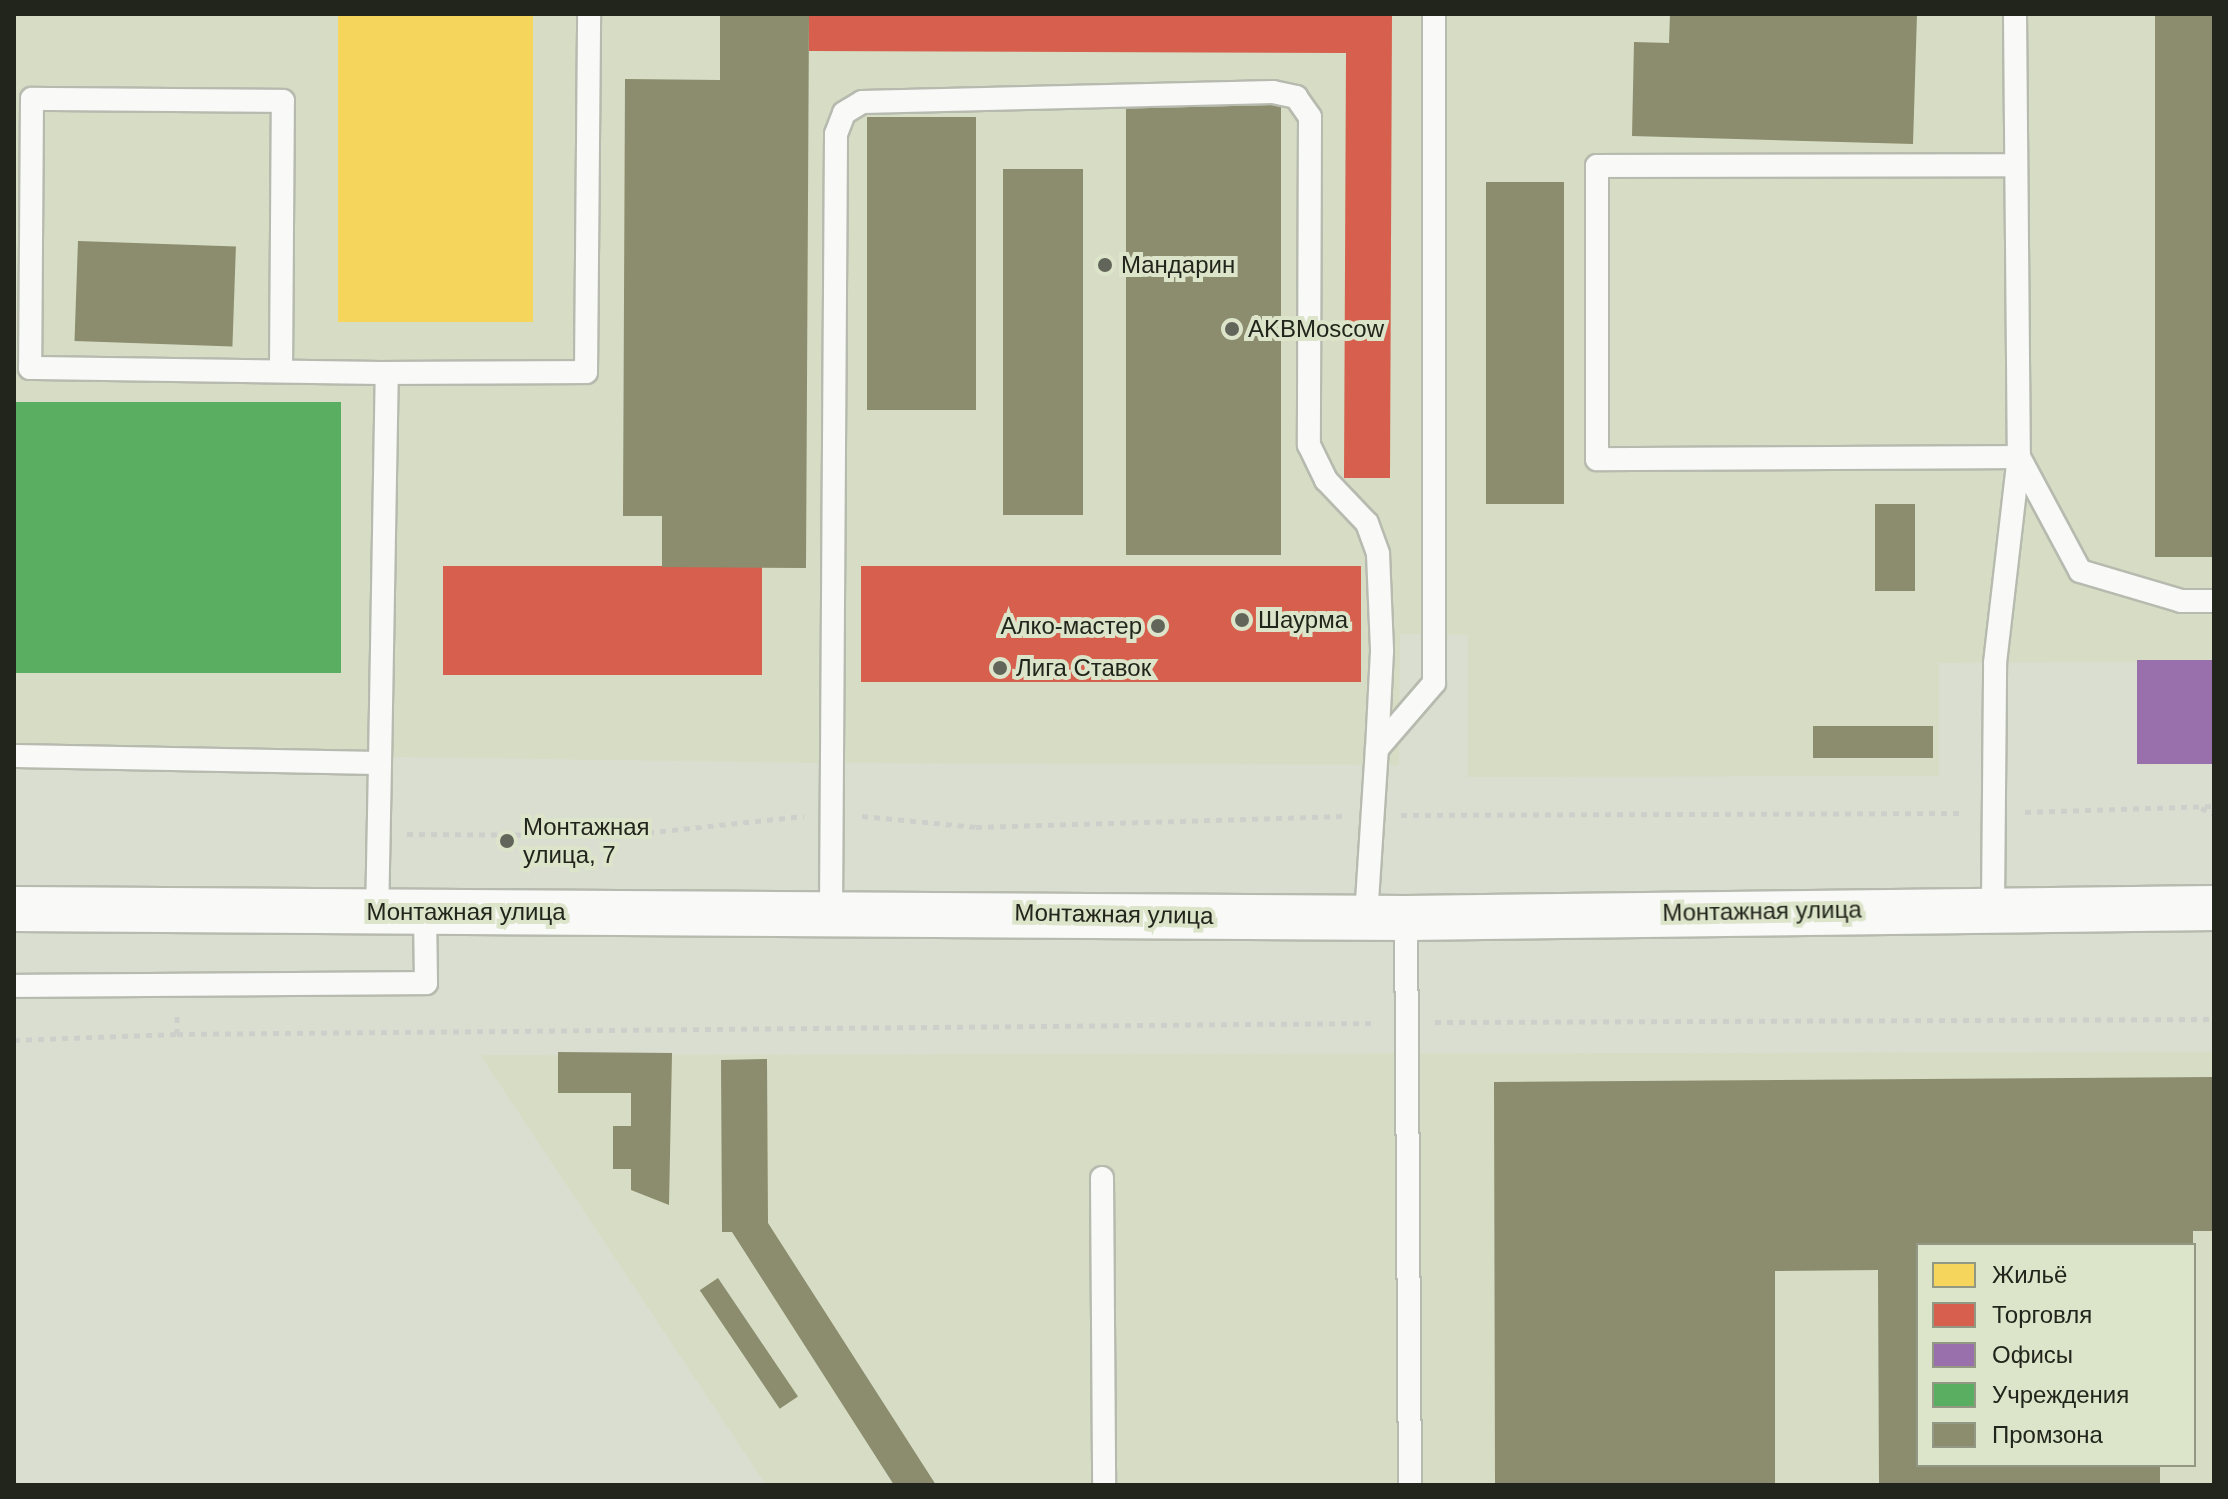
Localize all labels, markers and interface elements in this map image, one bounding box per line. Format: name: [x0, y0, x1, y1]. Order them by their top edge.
place label: Мандарин: [1121, 251, 1235, 279]
marker: Мандарин: [1096, 256, 1114, 274]
place label: AKBMoscow: [1248, 315, 1384, 343]
marker: AKBMoscow: [1223, 320, 1241, 338]
place label: Шаурма: [1258, 606, 1348, 634]
marker: Шаурма: [1233, 611, 1251, 629]
place label: Алко-мастер: [1001, 612, 1142, 640]
marker: Алко-мастер: [1149, 617, 1167, 635]
place label: Лига Ставок: [1016, 654, 1151, 682]
marker: Лига Ставок: [991, 659, 1009, 677]
place label: Монтажная улица, 7: [523, 813, 650, 869]
marker: Монтажная улица, 7: [498, 832, 516, 850]
street label: Монтажная улица: [1662, 895, 1862, 927]
street label: Монтажная улица: [366, 898, 566, 926]
street label: Монтажная улица: [1014, 898, 1214, 930]
legend: [1916, 1243, 2196, 1467]
text: Жильё: [1992, 1261, 2067, 1288]
text: Торговля: [1992, 1301, 2092, 1328]
text: Офисы: [1992, 1341, 2073, 1368]
text: Учреждения: [1992, 1381, 2129, 1408]
text: Промзона: [1992, 1421, 2103, 1448]

